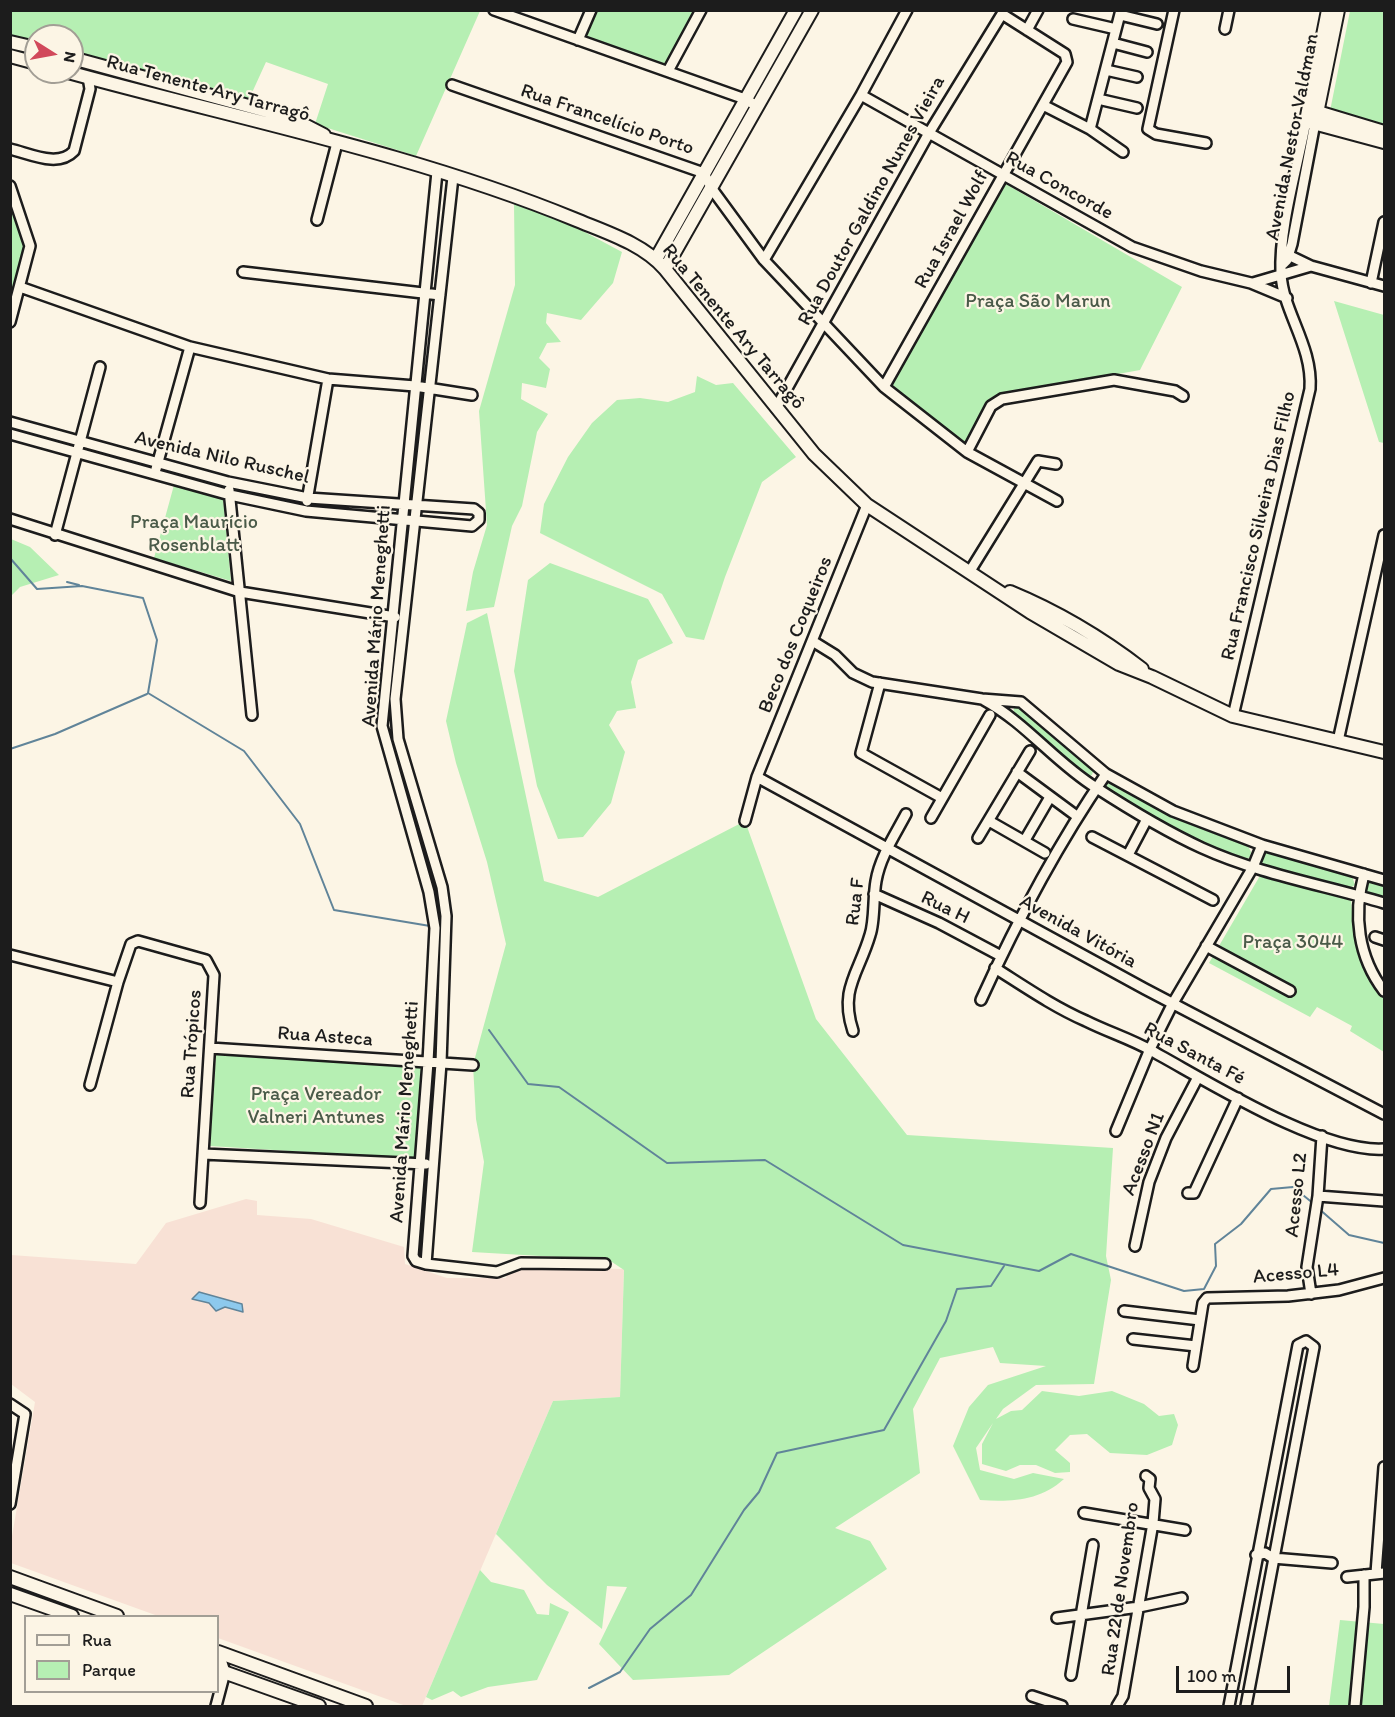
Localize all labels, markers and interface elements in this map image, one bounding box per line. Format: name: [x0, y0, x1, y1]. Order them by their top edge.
north arrow: [24, 24, 84, 84]
street label: Avenida Nestor Valdman: [1261, 31, 1325, 243]
text: N: [60, 50, 81, 64]
street label: Rua Tenente Ary Tarragô: [104, 50, 312, 128]
street label: Rua Doutor Galdino Nunes Vieira: [793, 72, 951, 330]
street label: Rua Francelício Porto: [517, 79, 697, 161]
street label: Rua Concorde: [1001, 146, 1117, 226]
street label: Rua Israel Wolf: [910, 167, 994, 293]
street label: Rua Tenente Ary Tarragô: [656, 239, 810, 415]
park label: Praça São Marun: [965, 290, 1111, 314]
street label: Rua Francisco Silveira Dias Filho: [1216, 389, 1302, 663]
street label: Avenida Nilo Ruschel: [132, 426, 312, 490]
street label: Avenida Mário Meneghetti: [357, 504, 397, 728]
park label: Praça Maurício Rosenblatt: [130, 511, 258, 558]
street label: Beco dos Coqueiros: [754, 553, 838, 717]
street label: Rua F: [841, 877, 871, 927]
street label: Rua H: [917, 886, 973, 930]
street label: Avenida Vitória: [1015, 890, 1141, 974]
park label: Praça 3044: [1243, 931, 1343, 955]
street label: Rua Trópicos: [176, 989, 208, 1099]
street label: Avenida Mário Meneghetti: [385, 1000, 425, 1224]
street label: Rua Santa Fé: [1139, 1017, 1249, 1091]
street label: Rua Asteca: [277, 1022, 373, 1052]
park label: Praça Vereador Valneri Antunes: [247, 1083, 385, 1130]
street label: Acesso N1: [1117, 1109, 1171, 1199]
street label: Acesso L2: [1281, 1152, 1313, 1238]
street label: Acesso L4: [1252, 1258, 1340, 1290]
street label: Rua 22 de Novembro: [1097, 1501, 1145, 1677]
legend: [24, 1615, 219, 1693]
text: Rua: [82, 1629, 112, 1651]
scale bar: [1179, 1654, 1293, 1692]
text: Parque: [82, 1659, 136, 1681]
text: 100 m: [1187, 1665, 1237, 1687]

